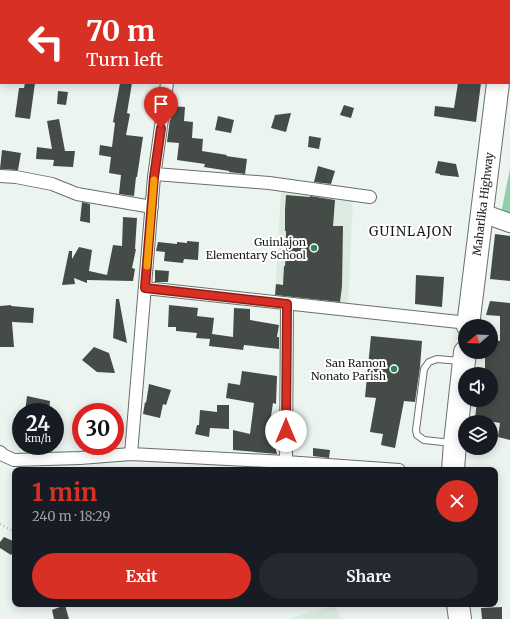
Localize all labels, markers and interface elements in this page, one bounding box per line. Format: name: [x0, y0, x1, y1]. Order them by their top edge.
text: 70 m: [86, 13, 155, 49]
icon: left: [20, 16, 72, 68]
text: Turn left: [86, 48, 163, 71]
pin: [144, 87, 178, 128]
icon: arrive: [150, 93, 172, 115]
street label: Maharlika Highway: [470, 151, 496, 257]
district label: GUINLAJON: [369, 223, 453, 240]
place label: Guinlajon Elementary School: [206, 235, 307, 262]
marker: Guinlajon Elementary School: [309, 243, 319, 253]
north arrow: [458, 319, 498, 359]
map controls: [458, 319, 498, 455]
place label: San Ramon Nonato Parish: [311, 356, 387, 383]
marker: San Ramon Nonato Parish: [389, 364, 399, 374]
button: sound: [458, 367, 498, 407]
speed limit sign: 30: [72, 403, 124, 455]
position arrow: [265, 410, 307, 452]
text: 24: [26, 411, 50, 436]
button: layers: [458, 415, 498, 455]
text: km/h: [25, 432, 51, 445]
text: 1 min: [32, 477, 97, 508]
button: close: [436, 480, 478, 522]
text: 240 m · 18:29: [32, 508, 110, 525]
button: Exit: [32, 553, 251, 599]
button: Share: [259, 553, 478, 599]

